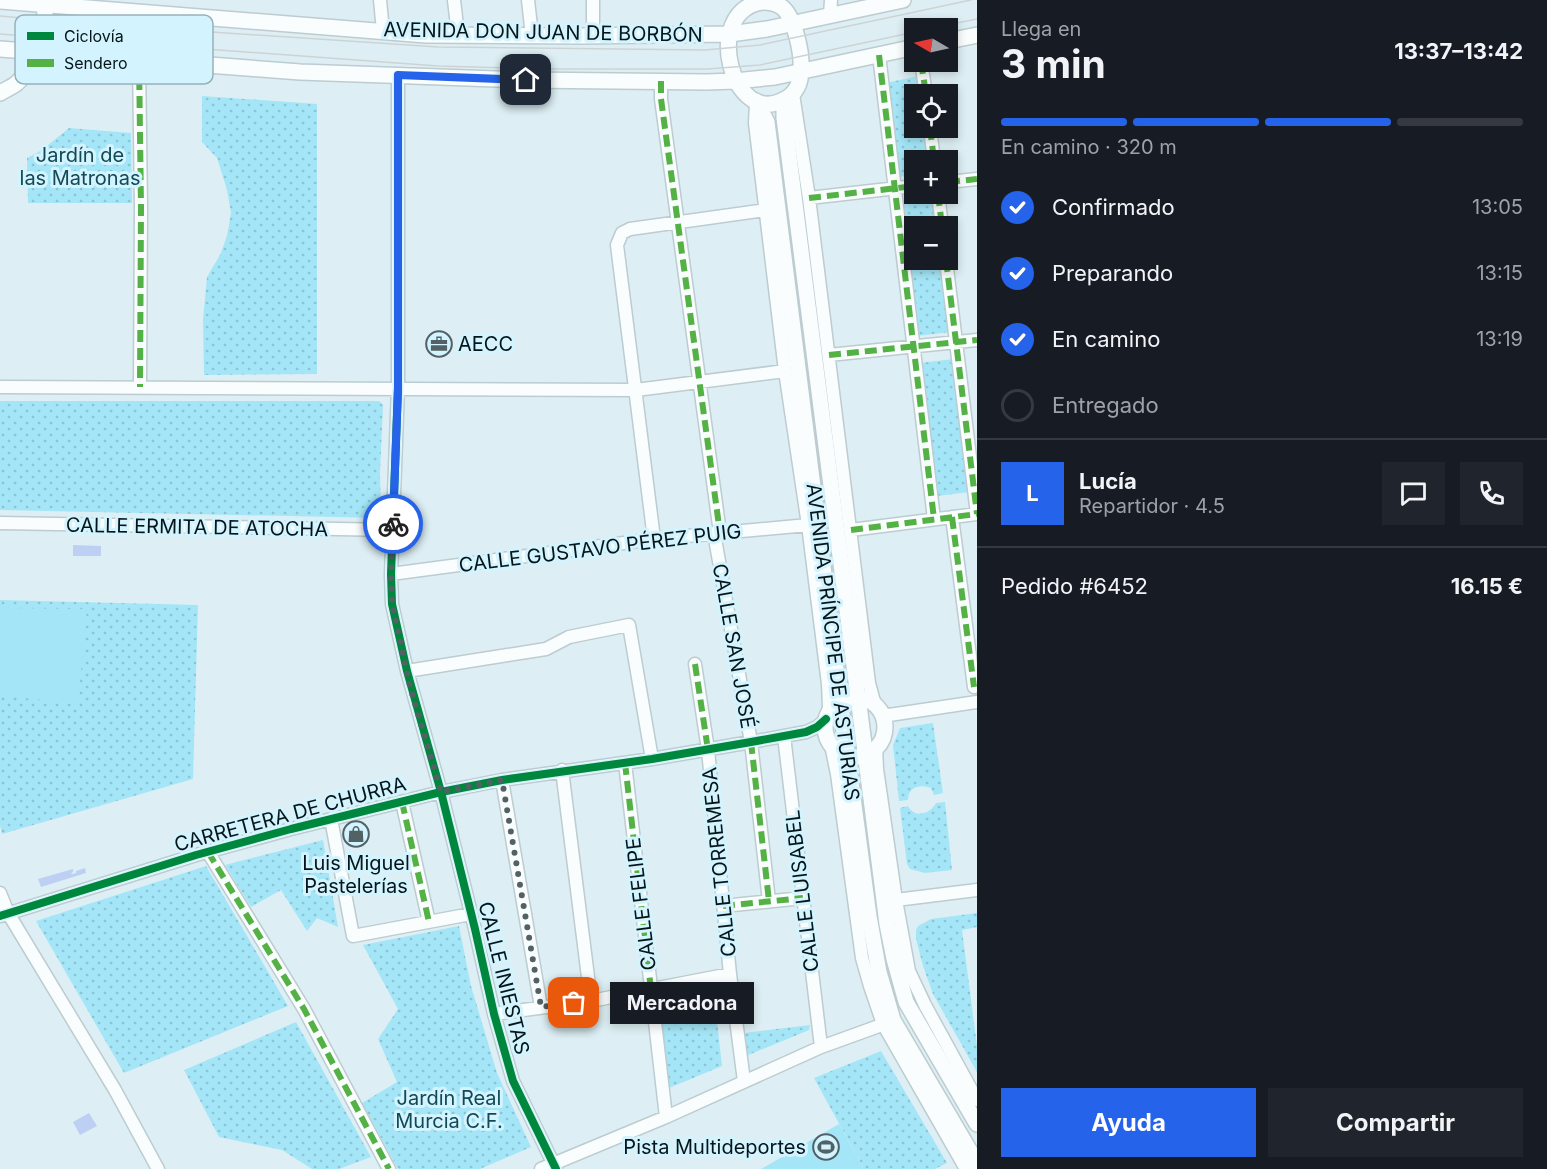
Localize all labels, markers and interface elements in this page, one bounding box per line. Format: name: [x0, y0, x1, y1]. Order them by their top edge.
legend: [15, 15, 213, 84]
street label: AVENIDA DON JUAN DE BORBÓN: [383, 16, 703, 47]
text: Llega en: [1001, 17, 1081, 41]
north arrow: [904, 18, 958, 72]
map controls: [904, 18, 958, 270]
text: Ciclovía: [64, 26, 124, 46]
text: 13:37–13:42: [1394, 38, 1523, 64]
text: 3 min: [1001, 40, 1106, 87]
text: Sendero: [64, 53, 128, 73]
pin: [500, 54, 551, 105]
icon: home: [509, 63, 542, 96]
button: locate: [904, 84, 958, 138]
text: En camino · 320 m: [1001, 135, 1177, 159]
park label: Jardín de las Matronas: [20, 143, 140, 190]
button: +: [904, 150, 958, 204]
icon: check: [1001, 191, 1034, 224]
text: Confirmado: [1052, 194, 1175, 220]
text: 13:05: [1472, 195, 1523, 219]
button: −: [904, 216, 958, 270]
icon: check: [1001, 257, 1034, 290]
text: Preparando: [1052, 260, 1173, 286]
text: 13:15: [1476, 261, 1523, 285]
icon: check: [1001, 323, 1034, 356]
text: En camino: [1052, 326, 1160, 352]
text: 13:19: [1476, 327, 1523, 351]
office icon: AECC: [424, 329, 454, 359]
place label: AECC: [458, 332, 513, 356]
text: Entregado: [1052, 392, 1159, 418]
button: chat: [1382, 462, 1445, 525]
button: phone: [1460, 462, 1523, 525]
text: Lucía: [1079, 468, 1137, 494]
text: L: [1026, 480, 1039, 506]
street label: AVENIDA PRÍNCIPE DE ASTURIAS: [802, 482, 865, 802]
courier: [363, 494, 423, 554]
text: Repartidor · 4.5: [1079, 494, 1225, 518]
icon: bike: [377, 508, 410, 541]
street label: CALLE ERMITA DE ATOCHA: [66, 513, 329, 541]
street label: CALLE GUSTAVO PÉREZ PUIG: [457, 518, 743, 577]
street label: CALLE SAN JOSÉ: [708, 561, 761, 730]
text: Pedido #6452: [1001, 573, 1148, 599]
text: 16.15 €: [1451, 573, 1523, 599]
street label: CALLE TORREMESA: [697, 766, 741, 958]
street label: CARRETERA DE CHURRA: [171, 771, 409, 857]
street label: CALLE LUISABEL: [780, 809, 824, 973]
shop icon: Luis Miguel Pastelerías: [341, 819, 371, 849]
street label: CALLE FELIPE: [621, 836, 661, 972]
place label: Luis Miguel Pastelerías: [302, 851, 410, 898]
street label: CALLE INIESTAS: [473, 899, 535, 1057]
pin: [548, 977, 599, 1028]
callout: Mercadona: [610, 982, 754, 1024]
icon: bag: [557, 986, 590, 1019]
text: Mercadona: [627, 991, 737, 1015]
park label: Jardín Real Murcia C.F.: [395, 1086, 503, 1133]
button: Ayuda: [1001, 1088, 1256, 1157]
button: Compartir: [1268, 1088, 1523, 1157]
sports icon: Pista Multideportes: [811, 1132, 841, 1162]
place label: Pista Multideportes: [623, 1135, 806, 1159]

